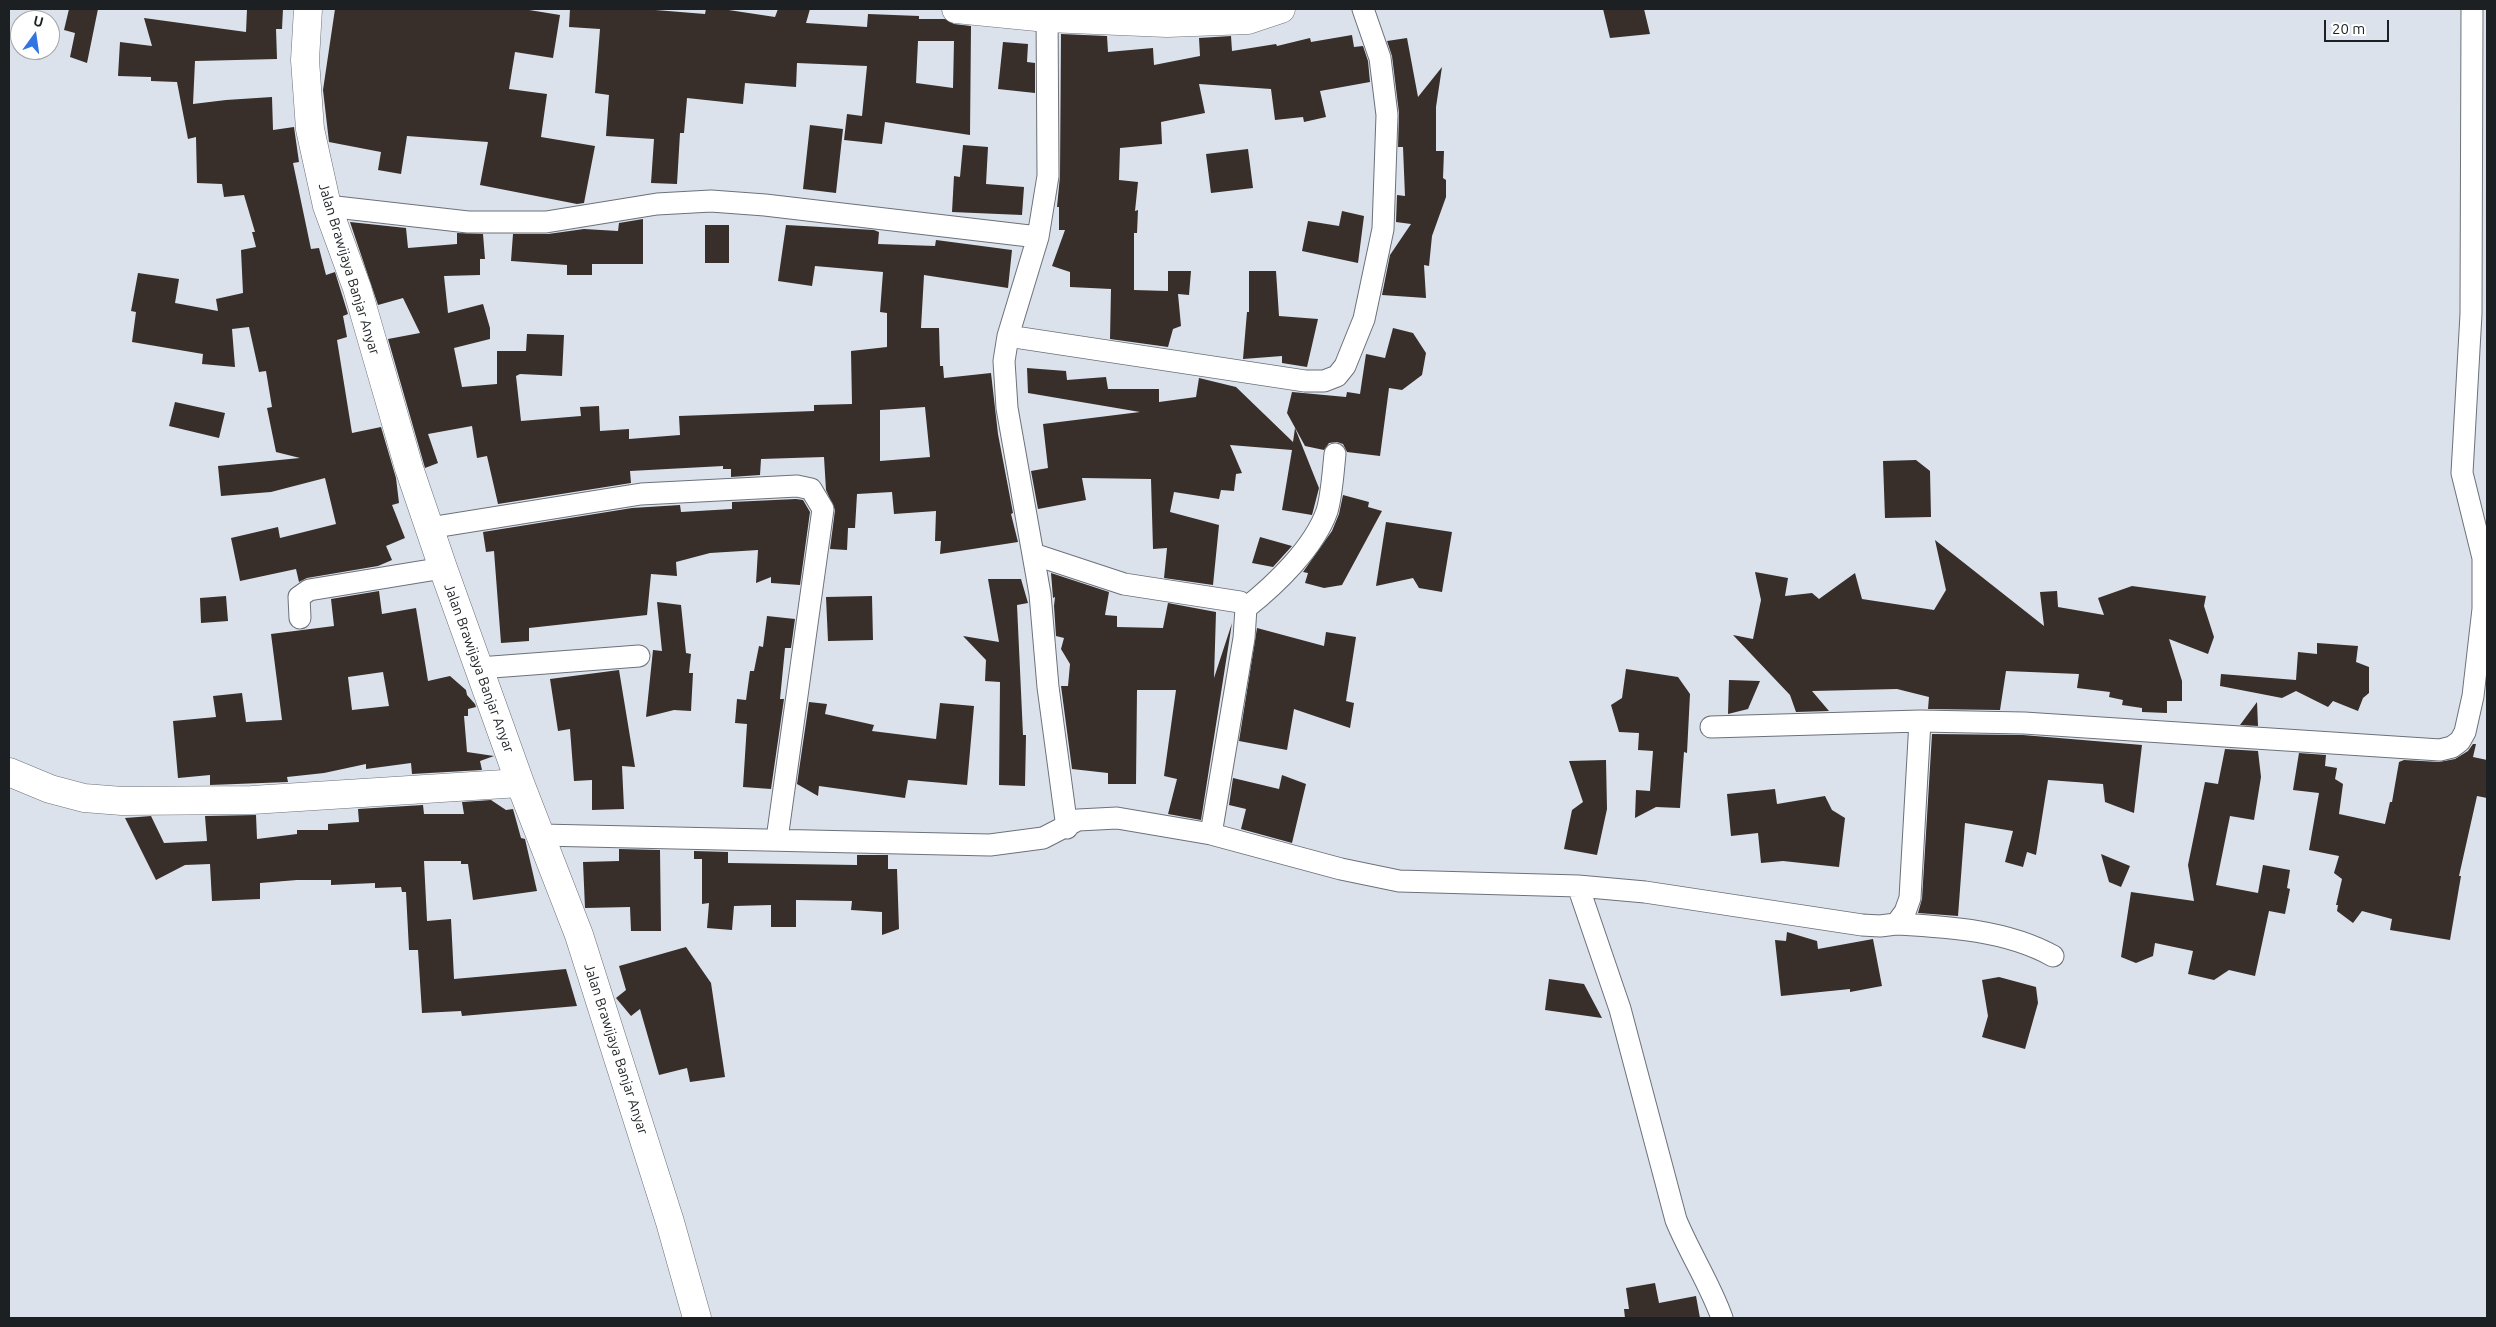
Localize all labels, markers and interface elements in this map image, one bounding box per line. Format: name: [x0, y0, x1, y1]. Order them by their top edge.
north arrow: [10, 10, 60, 60]
scale bar: [2326, 10, 2391, 42]
text: U: [32, 12, 45, 30]
text: 20 m: [2332, 20, 2365, 37]
street label: Jalan Brawijaya Banjar Anyar: [315, 181, 383, 357]
street label: Jalan Brawijaya Banjar Anyar: [441, 581, 517, 755]
street label: Jalan Brawijaya Banjar Anyar: [580, 961, 652, 1137]

